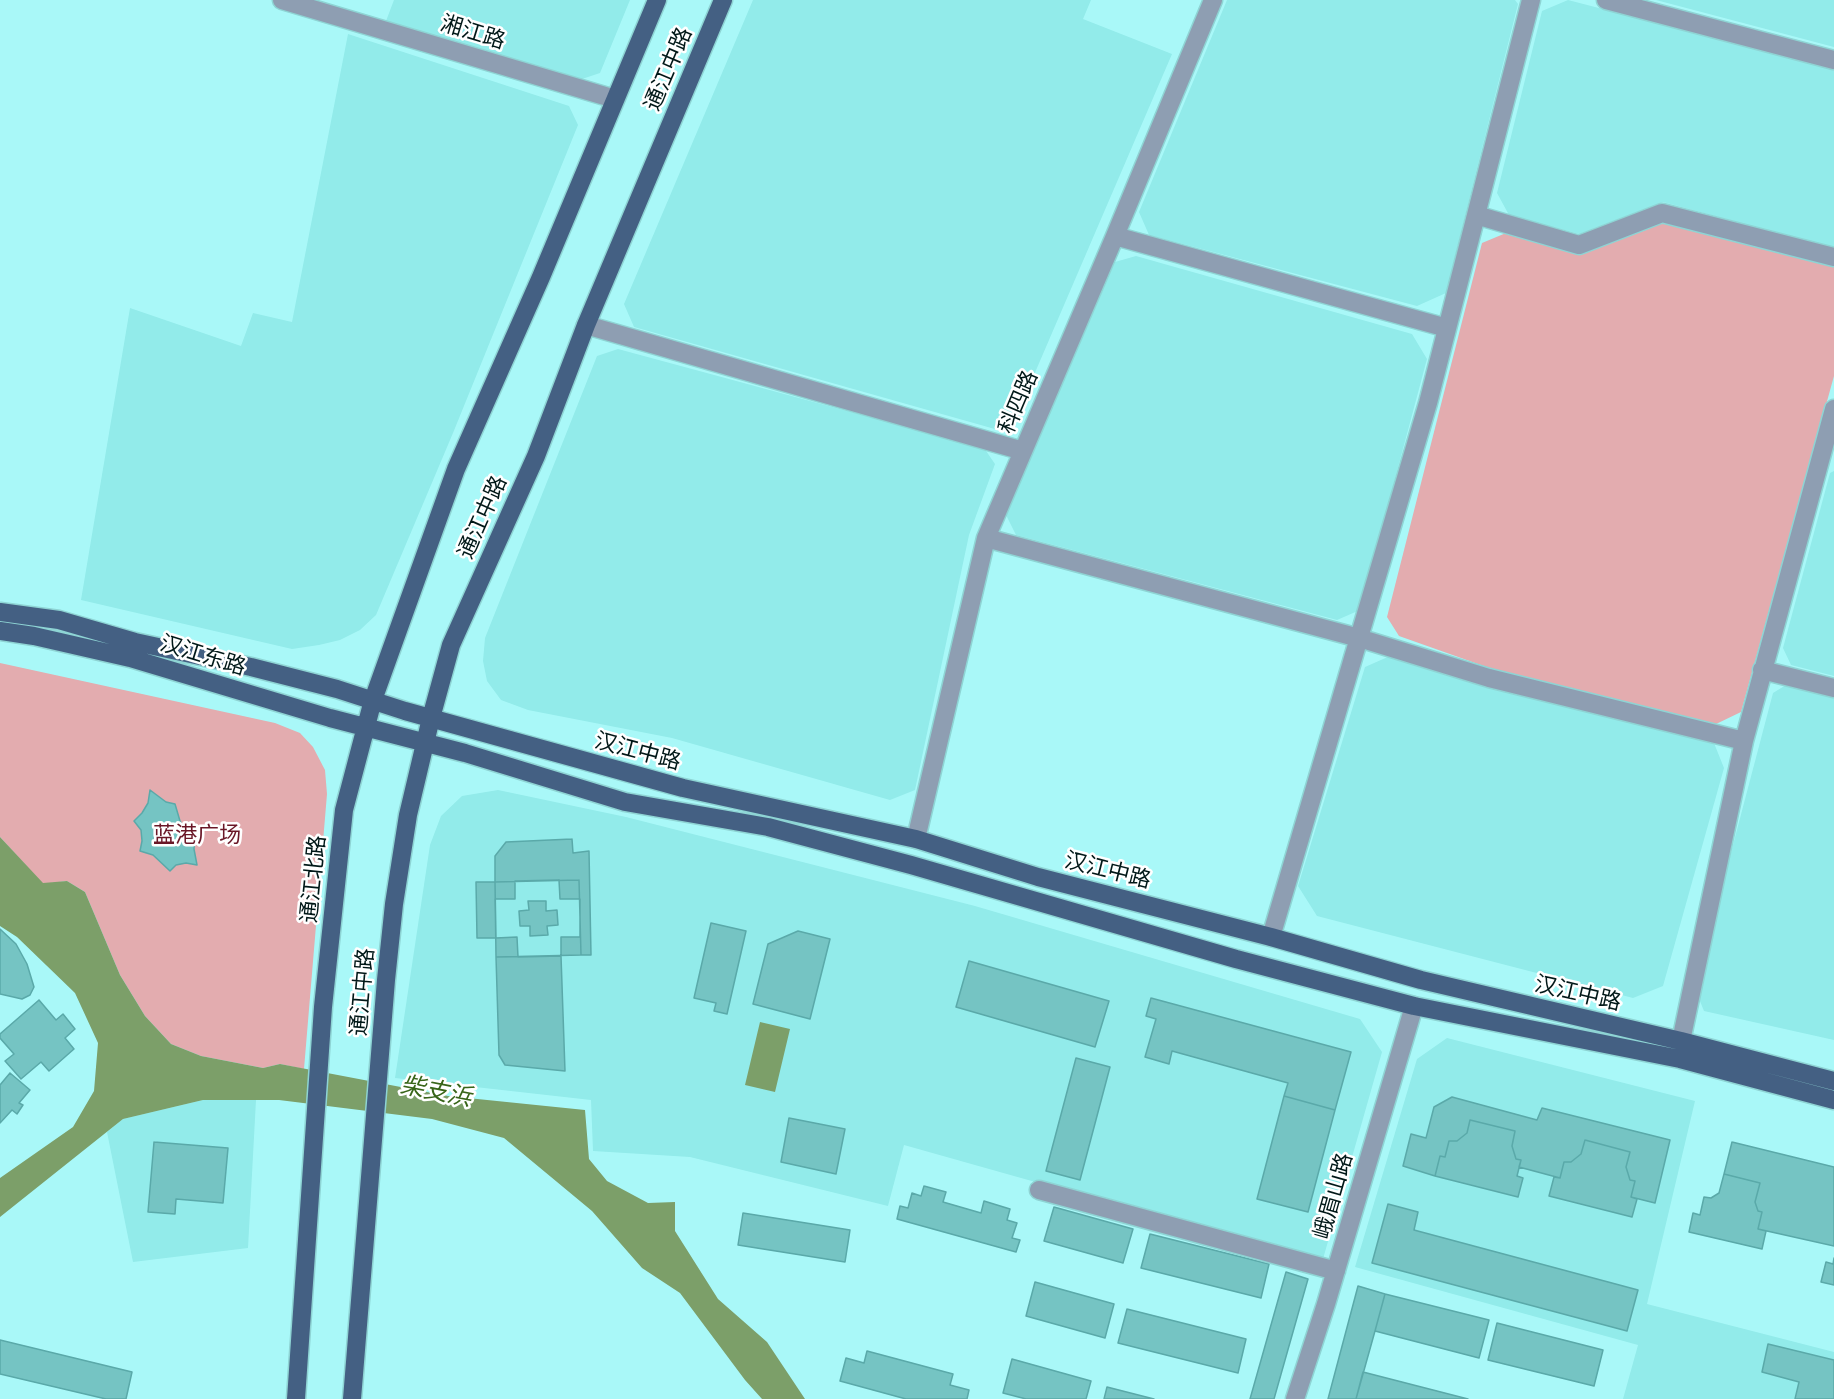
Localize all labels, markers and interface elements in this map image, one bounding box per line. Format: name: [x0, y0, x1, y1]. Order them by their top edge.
street label: 湘江路: [438, 10, 508, 54]
street label: 通江中路: [639, 23, 697, 115]
street label: 科四路: [993, 366, 1043, 438]
street label: 通江中路: [452, 471, 512, 563]
street label: 汉江东路: [157, 630, 249, 680]
street label: 汉江中路: [592, 727, 684, 775]
park label: 蓝港广场: [153, 822, 241, 848]
street label: 通江北路: [295, 834, 331, 924]
street label: 汉江中路: [1062, 847, 1154, 893]
street label: 通江中路: [345, 947, 379, 1037]
street label: 汉江中路: [1532, 970, 1624, 1016]
water label: 柴支浜: [398, 1070, 474, 1112]
street label: 峨眉山路: [1308, 1150, 1358, 1242]

